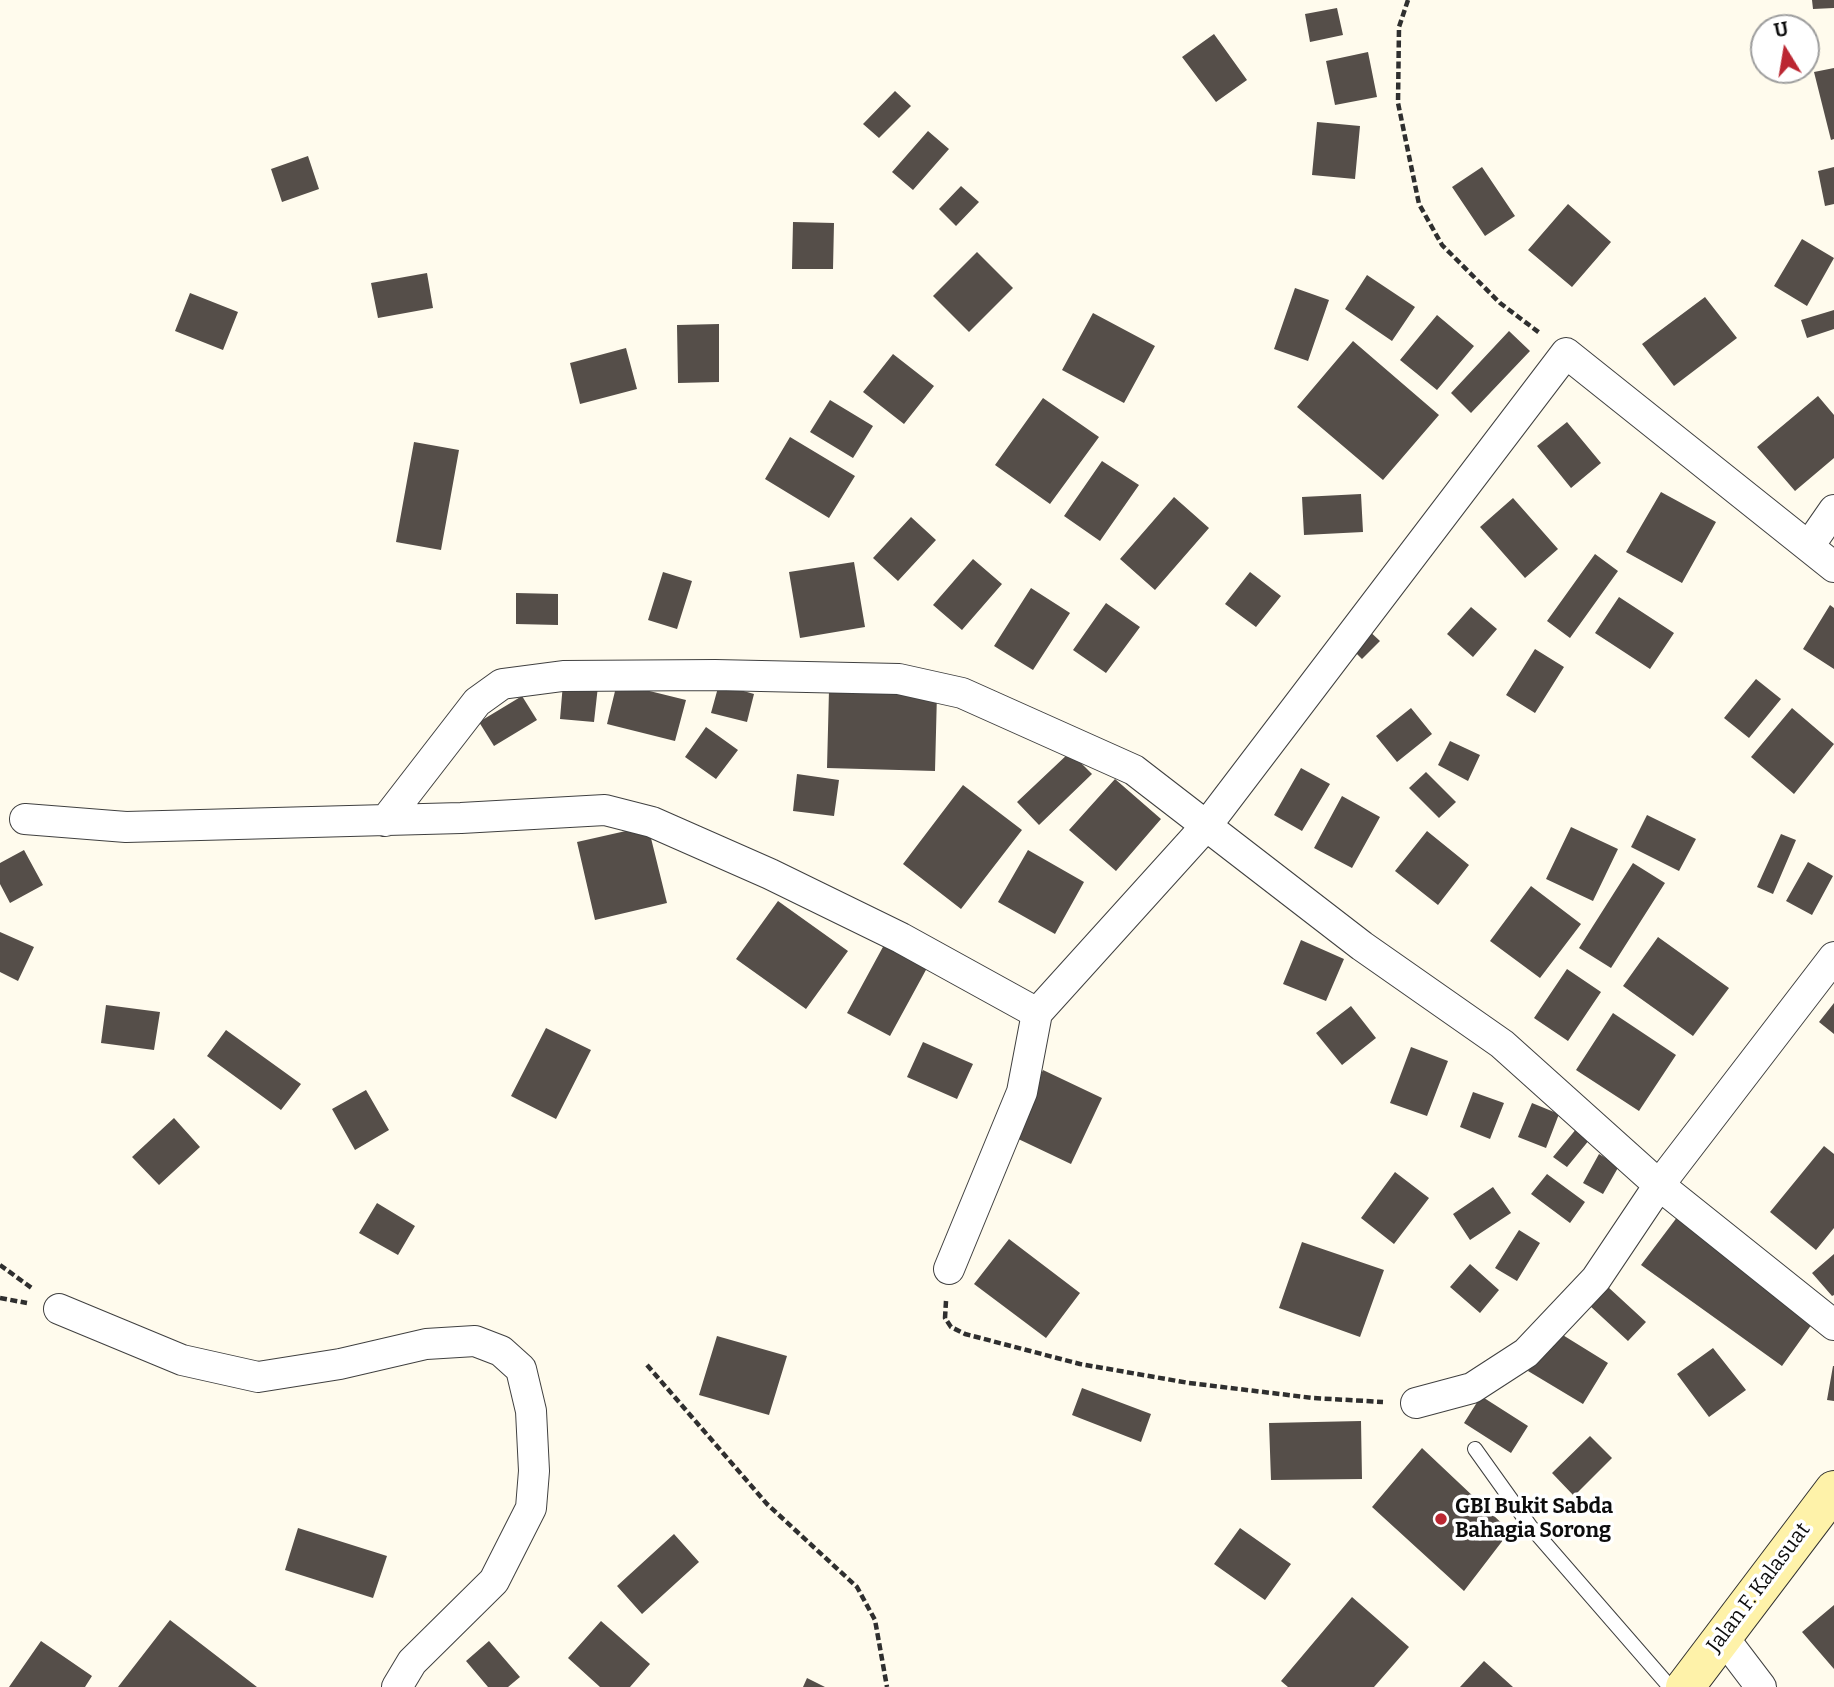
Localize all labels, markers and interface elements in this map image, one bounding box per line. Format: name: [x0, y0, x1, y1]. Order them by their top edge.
north arrow: [1750, 14, 1820, 84]
text: U: [1772, 17, 1790, 42]
place label: GBI Bukit Sabda Bahagia Sorong: [1455, 1494, 1613, 1544]
marker: GBI Bukit Sabda Bahagia Sorong: [1433, 1511, 1449, 1527]
street label: Jalan F. Kalasuat: [1702, 1518, 1816, 1658]

